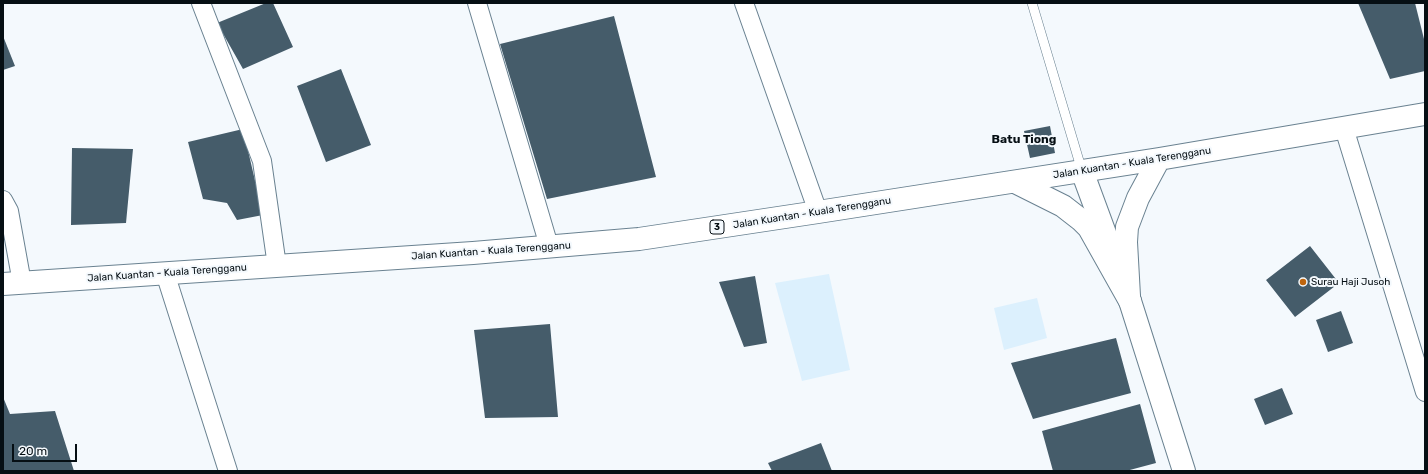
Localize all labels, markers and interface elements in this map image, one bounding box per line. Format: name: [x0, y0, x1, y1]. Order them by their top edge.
district label: Batu Tiong: [992, 133, 1056, 147]
street label: Jalan Kuantan - Kuala Terengganu: [1052, 145, 1212, 181]
street label: Jalan Kuantan - Kuala Terengganu: [732, 195, 892, 231]
road number: 3: [710, 220, 724, 234]
street label: Jalan Kuantan - Kuala Terengganu: [411, 239, 571, 263]
street label: Jalan Kuantan - Kuala Terengganu: [87, 261, 247, 285]
place label: Surau Haji Jusoh: [1311, 276, 1390, 288]
marker: Surau Haji Jusoh: [1298, 277, 1308, 287]
scale bar: [14, 436, 79, 462]
text: 20 m: [19, 444, 47, 458]

